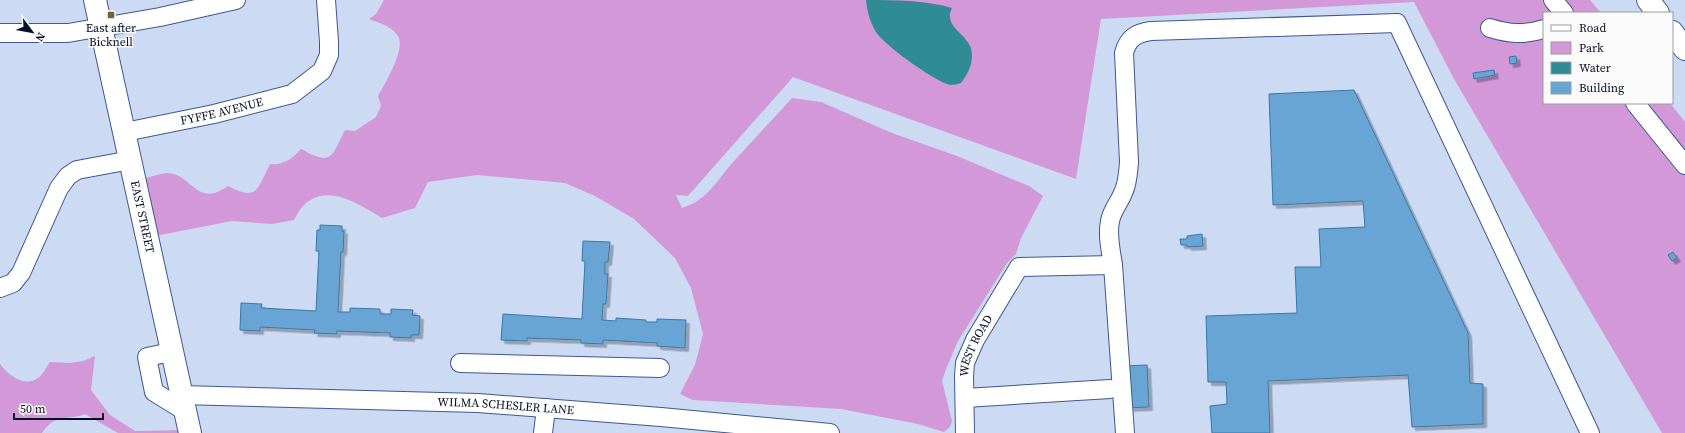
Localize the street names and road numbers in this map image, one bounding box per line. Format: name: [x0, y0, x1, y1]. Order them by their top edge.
street label: FYFFE AVENUE: [179, 94, 265, 129]
street label: EAST STREET: [127, 179, 158, 255]
street label: WEST ROAD: [956, 312, 996, 377]
street label: WILMA SCHESLER LANE: [437, 394, 575, 418]

